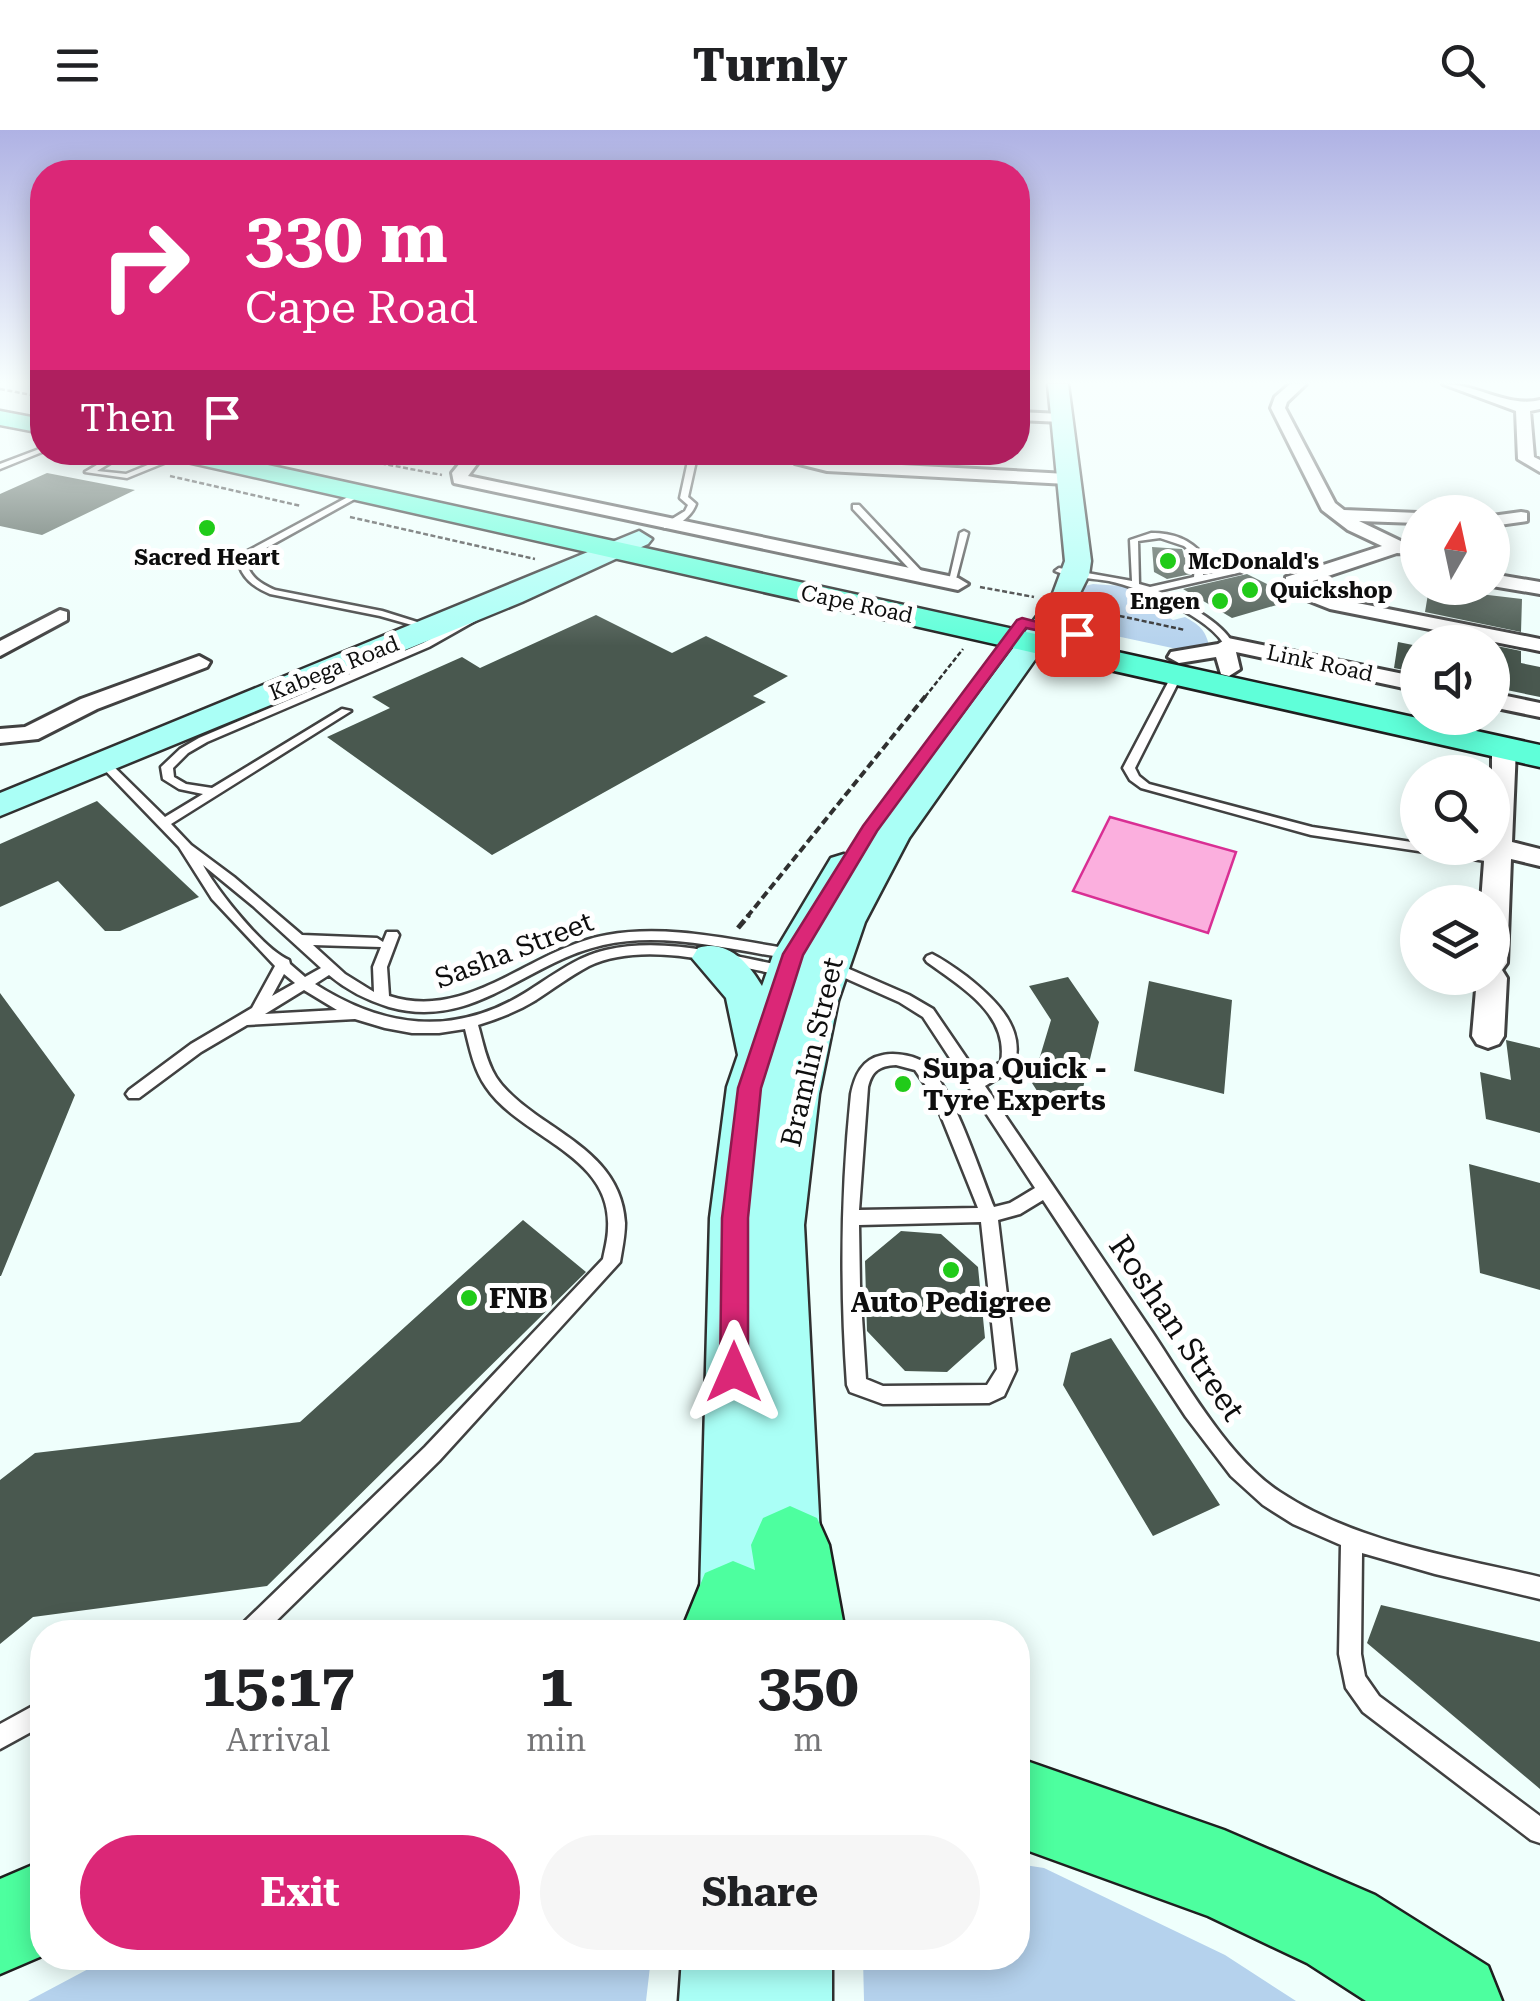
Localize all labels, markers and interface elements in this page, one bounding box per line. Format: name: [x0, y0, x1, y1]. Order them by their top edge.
icon: menu: [50, 38, 105, 93]
icon: search: [1435, 38, 1490, 93]
text: Turnly: [693, 39, 847, 92]
text: 330 m: [245, 197, 448, 279]
icon: right: [80, 200, 210, 330]
text: Cape Road: [245, 281, 478, 334]
icon: arrive: [195, 390, 250, 445]
text: Then: [80, 396, 175, 440]
north arrow: [1400, 495, 1510, 605]
map controls: [1400, 495, 1510, 995]
marker: Sacred Heart: [196, 517, 218, 539]
place label: Sacred Heart: [134, 545, 280, 570]
place label: McDonald's: [1188, 549, 1319, 574]
marker: McDonald's: [1157, 550, 1179, 572]
place label: Quickshop: [1270, 578, 1393, 603]
marker: Quickshop: [1239, 579, 1261, 601]
street label: Cape Road: [799, 580, 915, 628]
place label: Engen: [1130, 589, 1200, 614]
marker: Engen: [1209, 590, 1231, 612]
pin: [1035, 592, 1120, 677]
icon: arrive: [1050, 607, 1105, 662]
button: sound: [1400, 625, 1510, 735]
street label: Kabega Road: [266, 631, 402, 705]
street label: Link Road: [1265, 640, 1375, 686]
button: search: [1400, 755, 1510, 865]
button: layers: [1400, 885, 1510, 995]
street label: Sasha Street: [430, 905, 598, 995]
street label: Bramlin Street: [774, 954, 850, 1150]
place label: Supa Quick - Tyre Experts: [923, 1052, 1107, 1117]
marker: Supa Quick - Tyre Experts: [892, 1073, 914, 1095]
street label: Roshan Street: [1101, 1228, 1253, 1428]
marker: Auto Pedigree: [940, 1259, 962, 1281]
place label: FNB: [489, 1282, 548, 1315]
place label: Auto Pedigree: [851, 1286, 1051, 1319]
marker: FNB: [458, 1287, 480, 1309]
position arrow: [682, 1320, 786, 1424]
text: 15:17: [201, 1650, 355, 1721]
text: 1: [539, 1650, 573, 1721]
text: 350: [758, 1650, 859, 1721]
text: Arrival: [226, 1721, 330, 1759]
text: min: [526, 1721, 586, 1759]
text: m: [794, 1721, 823, 1759]
button: Exit: [80, 1835, 520, 1950]
button: Share: [540, 1835, 980, 1950]

